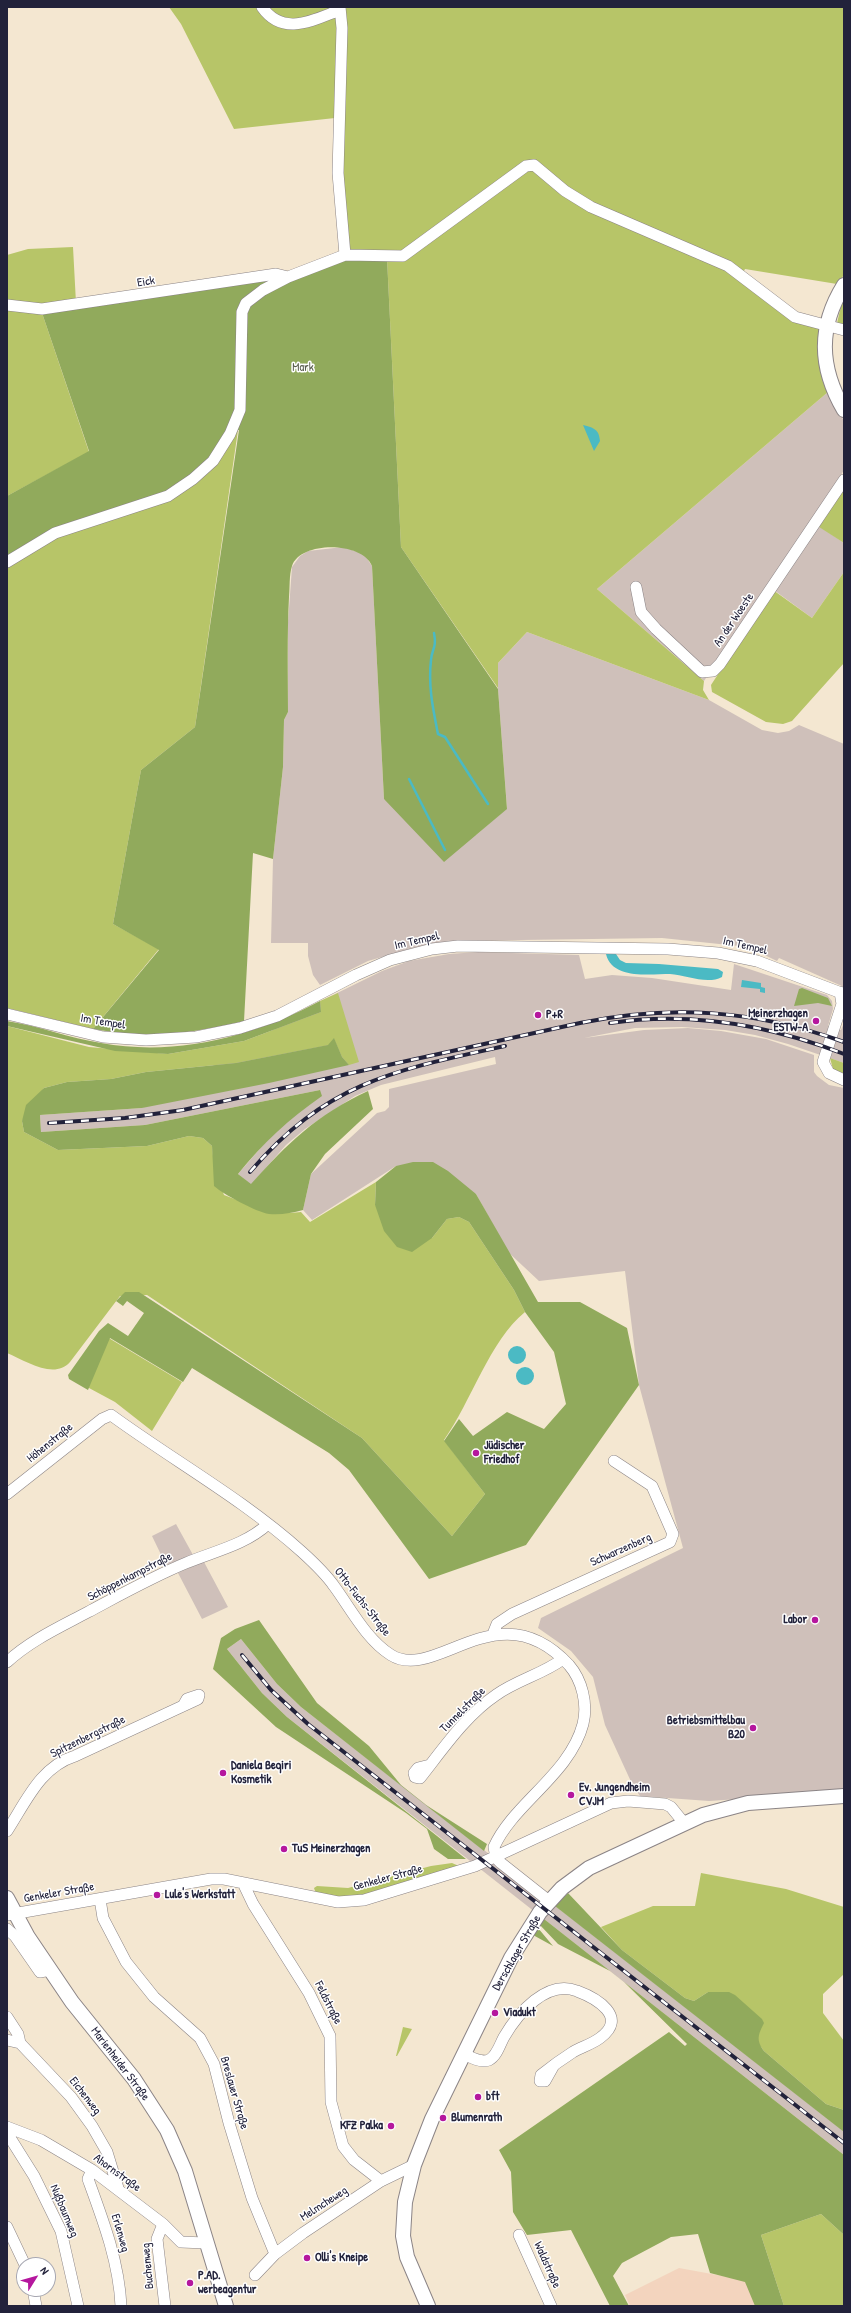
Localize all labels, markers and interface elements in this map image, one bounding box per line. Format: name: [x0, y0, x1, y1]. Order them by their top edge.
street label: Eick: [136, 274, 156, 290]
park label: Mark: [292, 361, 314, 375]
street label: An der Woeste: [711, 591, 757, 649]
street label: Im Tempel: [393, 929, 441, 953]
street label: Im Tempel: [721, 934, 769, 958]
place label: Meinerzhagen ESTW-A: [748, 1007, 808, 1035]
place label: P+R: [546, 1008, 563, 1022]
marker: P+R: [533, 1010, 543, 1020]
street label: Im Tempel: [79, 1011, 127, 1033]
marker: Meinerzhagen ESTW-A: [811, 1016, 821, 1026]
street label: Höhenstraße: [24, 1420, 76, 1466]
place label: Jüdischer Friedhof: [484, 1439, 524, 1467]
marker: Jüdischer Friedhof: [471, 1448, 481, 1458]
street label: Schwarzenberg: [588, 1530, 654, 1570]
street label: Schöppenkampstraße: [85, 1550, 175, 1604]
street label: Otto-Fuchs-Straße: [331, 1565, 393, 1639]
place label: Labor: [783, 1613, 807, 1627]
marker: Labor: [810, 1615, 820, 1625]
street label: Tunnelstraße: [437, 1684, 489, 1736]
street label: Spitzenbergstraße: [48, 1713, 128, 1761]
place label: Betriebsmittelbau B20: [667, 1714, 745, 1742]
marker: Betriebsmittelbau B20: [748, 1723, 758, 1733]
place label: Daniela Beqiri Kosmetik: [231, 1759, 291, 1787]
marker: Daniela Beqiri Kosmetik: [218, 1768, 228, 1778]
place label: Ev. Jungendheim CVJM: [579, 1781, 650, 1809]
marker: Ev. Jungendheim CVJM: [566, 1790, 576, 1800]
place label: TuS Meinerzhagen: [292, 1842, 371, 1856]
marker: TuS Meinerzhagen: [279, 1844, 289, 1854]
street label: Genkeler Straße: [352, 1862, 424, 1894]
street label: Genkeler Straße: [23, 1880, 95, 1906]
place label: Lule's Werkstatt: [165, 1888, 235, 1902]
marker: Lule's Werkstatt: [152, 1890, 162, 1900]
street label: Derschlager Straße: [490, 1913, 544, 1993]
street label: Feldstraße: [311, 1979, 345, 2027]
place label: Viadukt: [503, 2006, 536, 2020]
marker: Viadukt: [490, 2008, 500, 2018]
street label: Marienheider Straße: [88, 2024, 152, 2104]
street label: Breslauer Straße: [217, 2055, 251, 2131]
street label: Eichenweg: [66, 2074, 104, 2118]
place label: bft: [486, 2090, 499, 2104]
marker: bft: [473, 2092, 483, 2102]
place label: Blumenrath: [451, 2111, 502, 2125]
marker: Blumenrath: [438, 2113, 448, 2123]
place label: KFZ Palka: [340, 2119, 383, 2133]
marker: KFZ Palka: [386, 2121, 396, 2131]
street label: Ahornstraße: [91, 2151, 143, 2195]
street label: Nußbaumweg: [46, 2182, 82, 2240]
street label: Melmcheweg: [298, 2183, 350, 2225]
street label: Erlenweg: [108, 2212, 132, 2254]
street label: Waldstraße: [530, 2240, 564, 2290]
street label: Buchenweg: [139, 2242, 157, 2290]
place label: Olli's Kneipe: [315, 2251, 368, 2265]
marker: Olli's Kneipe: [302, 2253, 312, 2263]
north arrow: [16, 2257, 56, 2297]
text: N: [37, 2264, 52, 2277]
place label: P.AD. werbeagentur: [198, 2269, 256, 2297]
marker: P.AD. werbeagentur: [185, 2278, 195, 2288]

